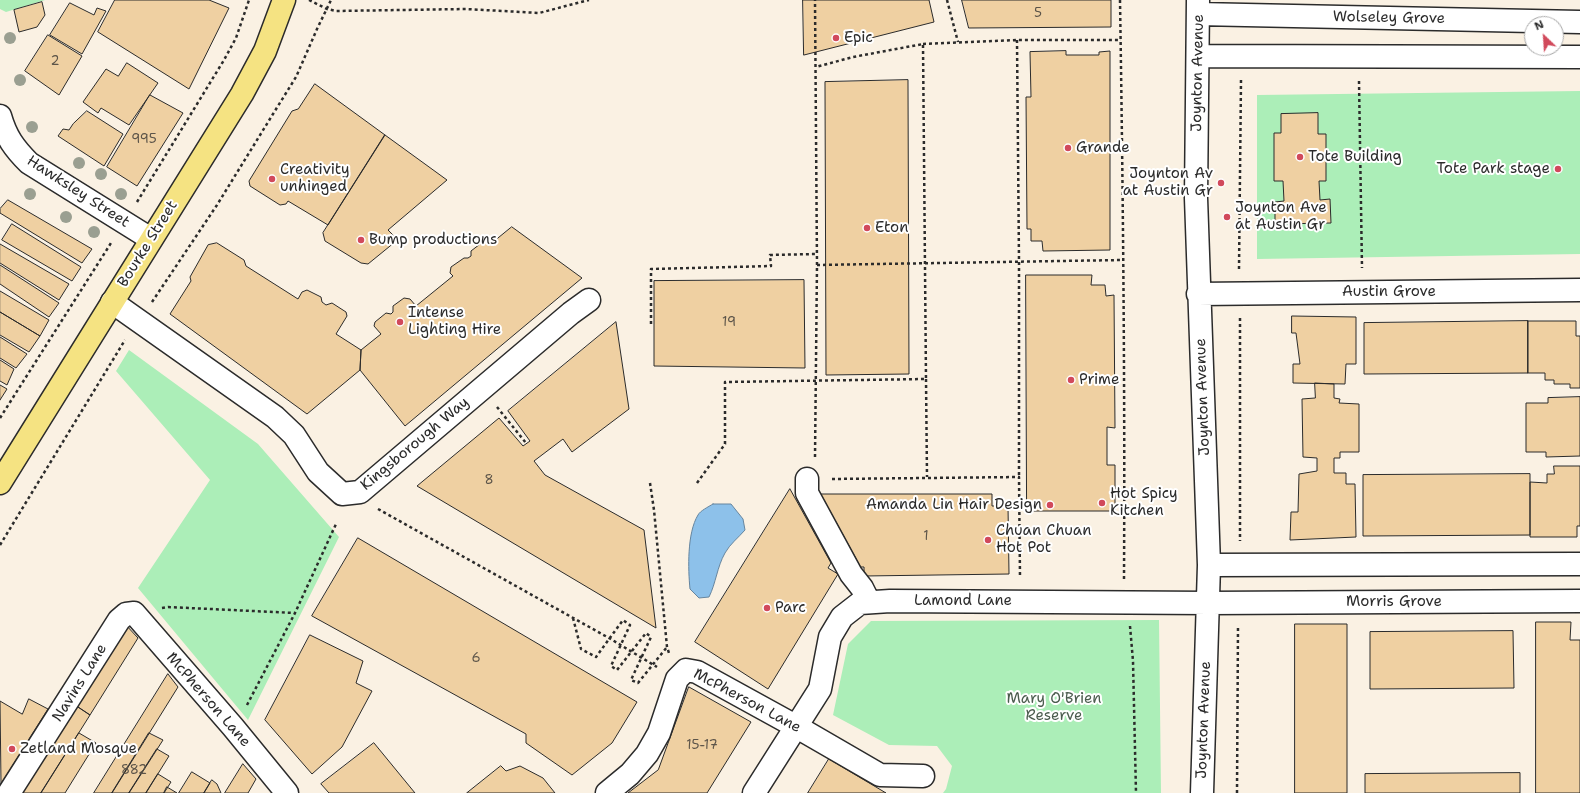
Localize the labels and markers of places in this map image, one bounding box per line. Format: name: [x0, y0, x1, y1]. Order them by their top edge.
place label: Epic: [844, 29, 873, 47]
marker: Epic: [831, 33, 841, 43]
place label: Grande: [1076, 139, 1130, 157]
marker: Grande: [1063, 143, 1073, 153]
place label: Tote Building: [1308, 148, 1402, 166]
marker: Tote Building: [1295, 152, 1305, 162]
place label: Tote Park stage: [1436, 160, 1550, 178]
place label: Creativity unhinged: [280, 161, 350, 196]
marker: Tote Park stage: [1553, 164, 1563, 174]
place label: Joynton Av at Austin Gr: [1123, 165, 1213, 200]
marker: Creativity unhinged: [267, 174, 277, 184]
marker: Joynton Av at Austin Gr: [1216, 178, 1226, 188]
place label: Joynton Ave at Austin Gr: [1235, 199, 1327, 234]
marker: Joynton Ave at Austin Gr: [1222, 212, 1232, 222]
place label: Eton: [875, 219, 908, 237]
marker: Eton: [862, 223, 872, 233]
place label: Bump productions: [369, 231, 497, 249]
marker: Bump productions: [356, 235, 366, 245]
place label: Intense Lighting Hire: [408, 304, 501, 339]
marker: Intense Lighting Hire: [395, 317, 405, 327]
place label: Prime: [1079, 371, 1119, 389]
marker: Prime: [1066, 375, 1076, 385]
place label: Hot Spicy Kitchen: [1110, 485, 1178, 520]
place label: Amanda Lin Hair Design: [866, 496, 1042, 514]
marker: Hot Spicy Kitchen: [1097, 498, 1107, 508]
marker: Amanda Lin Hair Design: [1045, 500, 1055, 510]
place label: Chuan Chuan Hot Pot: [996, 522, 1091, 557]
marker: Chuan Chuan Hot Pot: [983, 535, 993, 545]
place label: Parc: [775, 599, 806, 617]
marker: Parc: [762, 603, 772, 613]
place label: Zetland Mosque: [20, 740, 137, 758]
marker: Zetland Mosque: [7, 744, 17, 754]

